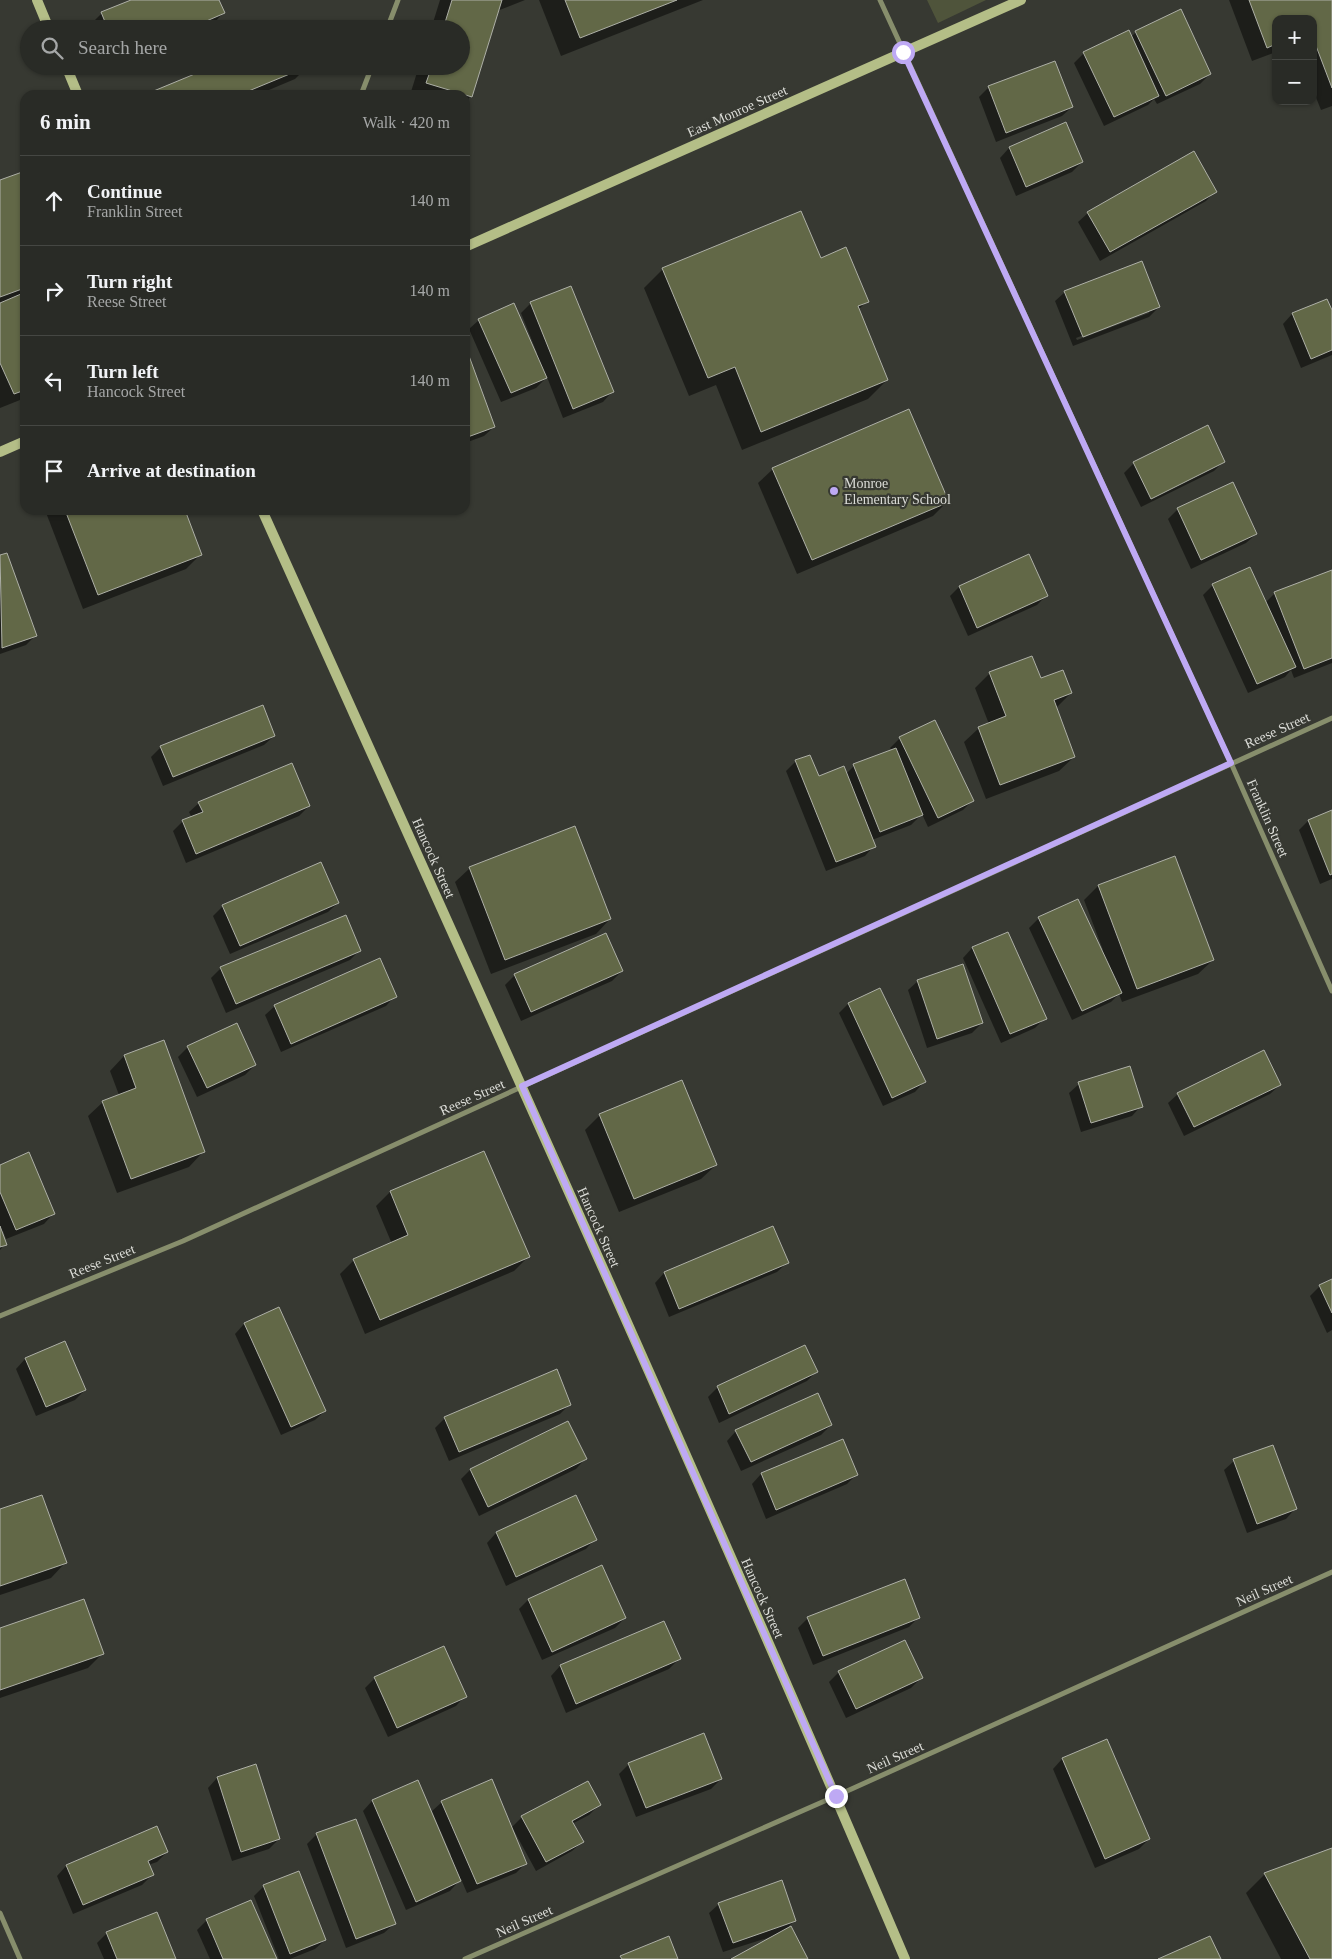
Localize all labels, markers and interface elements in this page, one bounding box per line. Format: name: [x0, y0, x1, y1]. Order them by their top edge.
map controls: [1272, 15, 1317, 105]
button: +: [1272, 15, 1317, 60]
search box: [20, 20, 470, 75]
icon: search: [38, 34, 66, 62]
text: Search here: [78, 37, 167, 58]
route start: [892, 41, 915, 64]
button: −: [1272, 60, 1317, 105]
street label: East Monroe Street: [685, 83, 790, 140]
text: 6 min: [40, 110, 91, 134]
text: Walk · 420 m: [363, 114, 450, 131]
text: Continue: [87, 181, 162, 202]
icon: ahead: [40, 187, 68, 215]
text: 140 m: [410, 192, 450, 209]
text: Franklin Street: [87, 203, 183, 220]
text: Turn right: [87, 271, 172, 292]
icon: right: [40, 277, 68, 305]
text: 140 m: [410, 282, 450, 299]
text: Reese Street: [87, 293, 167, 310]
text: Turn left: [87, 361, 159, 382]
icon: left: [40, 367, 68, 395]
text: 140 m: [410, 372, 450, 389]
text: Hancock Street: [87, 383, 185, 400]
icon: arrive: [40, 457, 68, 485]
text: Arrive at destination: [87, 460, 256, 481]
place label: Monroe Elementary School: [844, 476, 951, 507]
marker: Monroe Elementary School: [828, 485, 840, 497]
street label: Reese Street: [1242, 709, 1312, 751]
street label: Franklin Street: [1244, 777, 1291, 860]
street label: Hancock Street: [409, 816, 458, 901]
street label: Reese Street: [437, 1076, 507, 1118]
street label: Hancock Street: [574, 1185, 623, 1270]
street label: Reese Street: [67, 1241, 137, 1281]
street label: Hancock Street: [738, 1556, 787, 1641]
street label: Neil Street: [1234, 1571, 1295, 1610]
street label: Neil Street: [865, 1738, 926, 1777]
route end: [825, 1785, 848, 1808]
street label: Neil Street: [494, 1902, 555, 1941]

